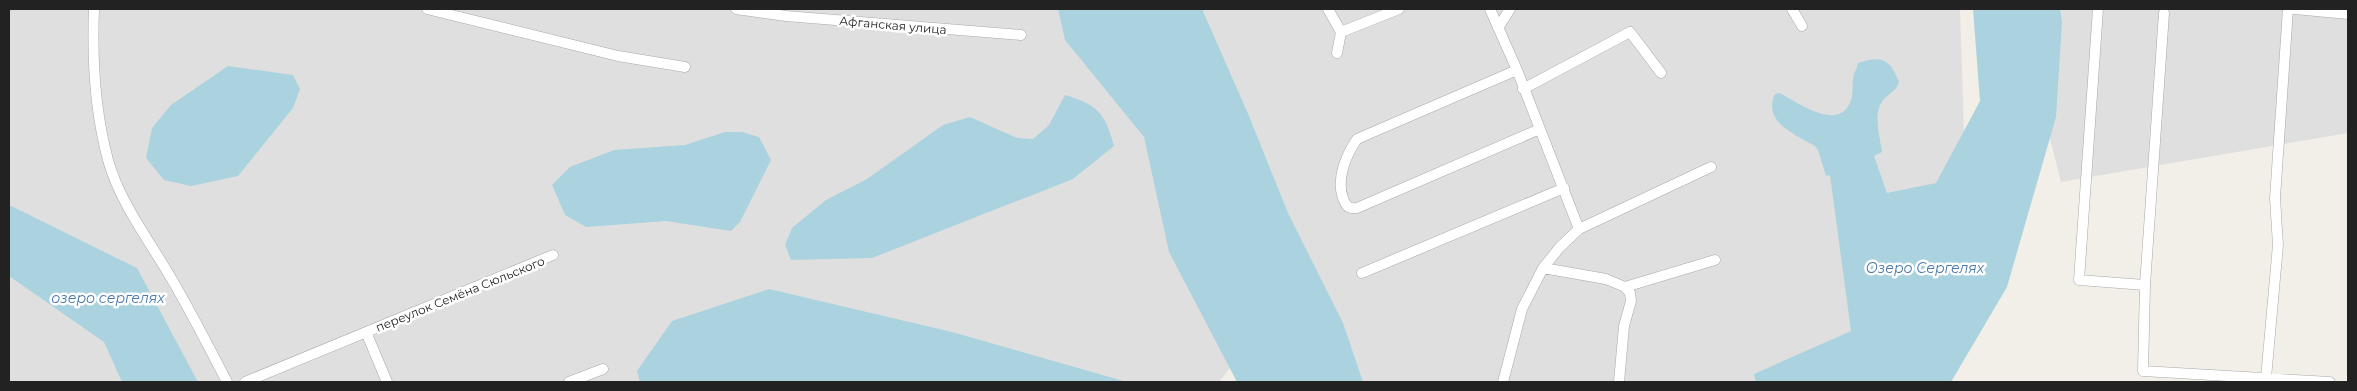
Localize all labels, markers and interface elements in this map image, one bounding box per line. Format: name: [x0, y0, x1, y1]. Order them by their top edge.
street label: Афганская улица: [839, 13, 947, 37]
street label: переулок Семёна Сюльского: [373, 253, 547, 335]
water label: Озеро Сергелях: [1866, 259, 1985, 277]
water label: озеро сергелях: [51, 289, 165, 307]

